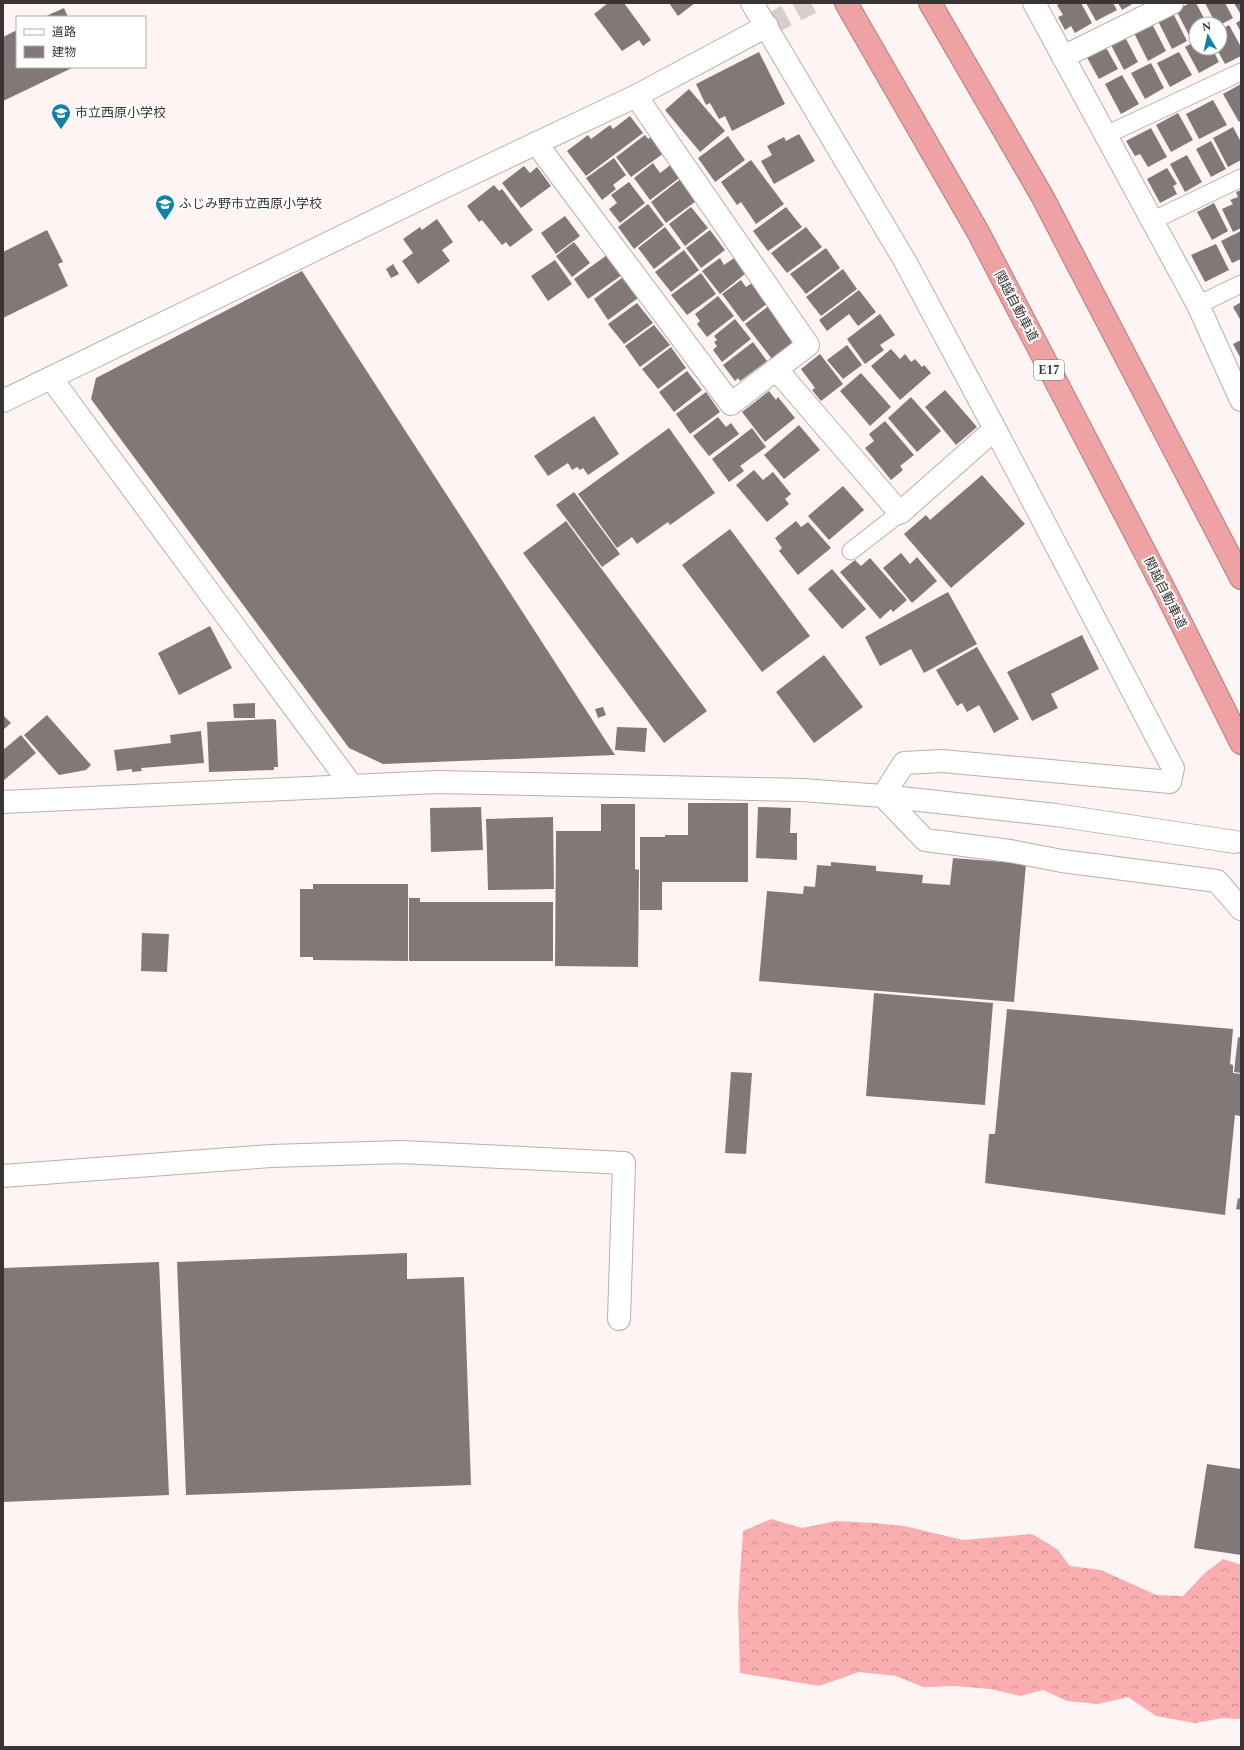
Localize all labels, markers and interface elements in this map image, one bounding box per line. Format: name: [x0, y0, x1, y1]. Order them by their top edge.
legend: [16, 16, 146, 68]
north arrow: [1188, 16, 1228, 56]
text: N: [1201, 18, 1212, 36]
text: 道路: [52, 23, 76, 42]
text: 建物: [52, 43, 76, 62]
school or university icon: 市立西原小学校: [50, 102, 72, 130]
place label: 市立西原小学校: [75, 103, 166, 123]
school or university icon: ふじみ野市立西原小学校: [154, 193, 176, 221]
place label: ふじみ野市立西原小学校: [179, 194, 322, 214]
street label: 関越自動車道: [989, 267, 1043, 345]
road number: E17: [1034, 360, 1064, 380]
street label: 関越自動車道: [1138, 554, 1192, 632]

